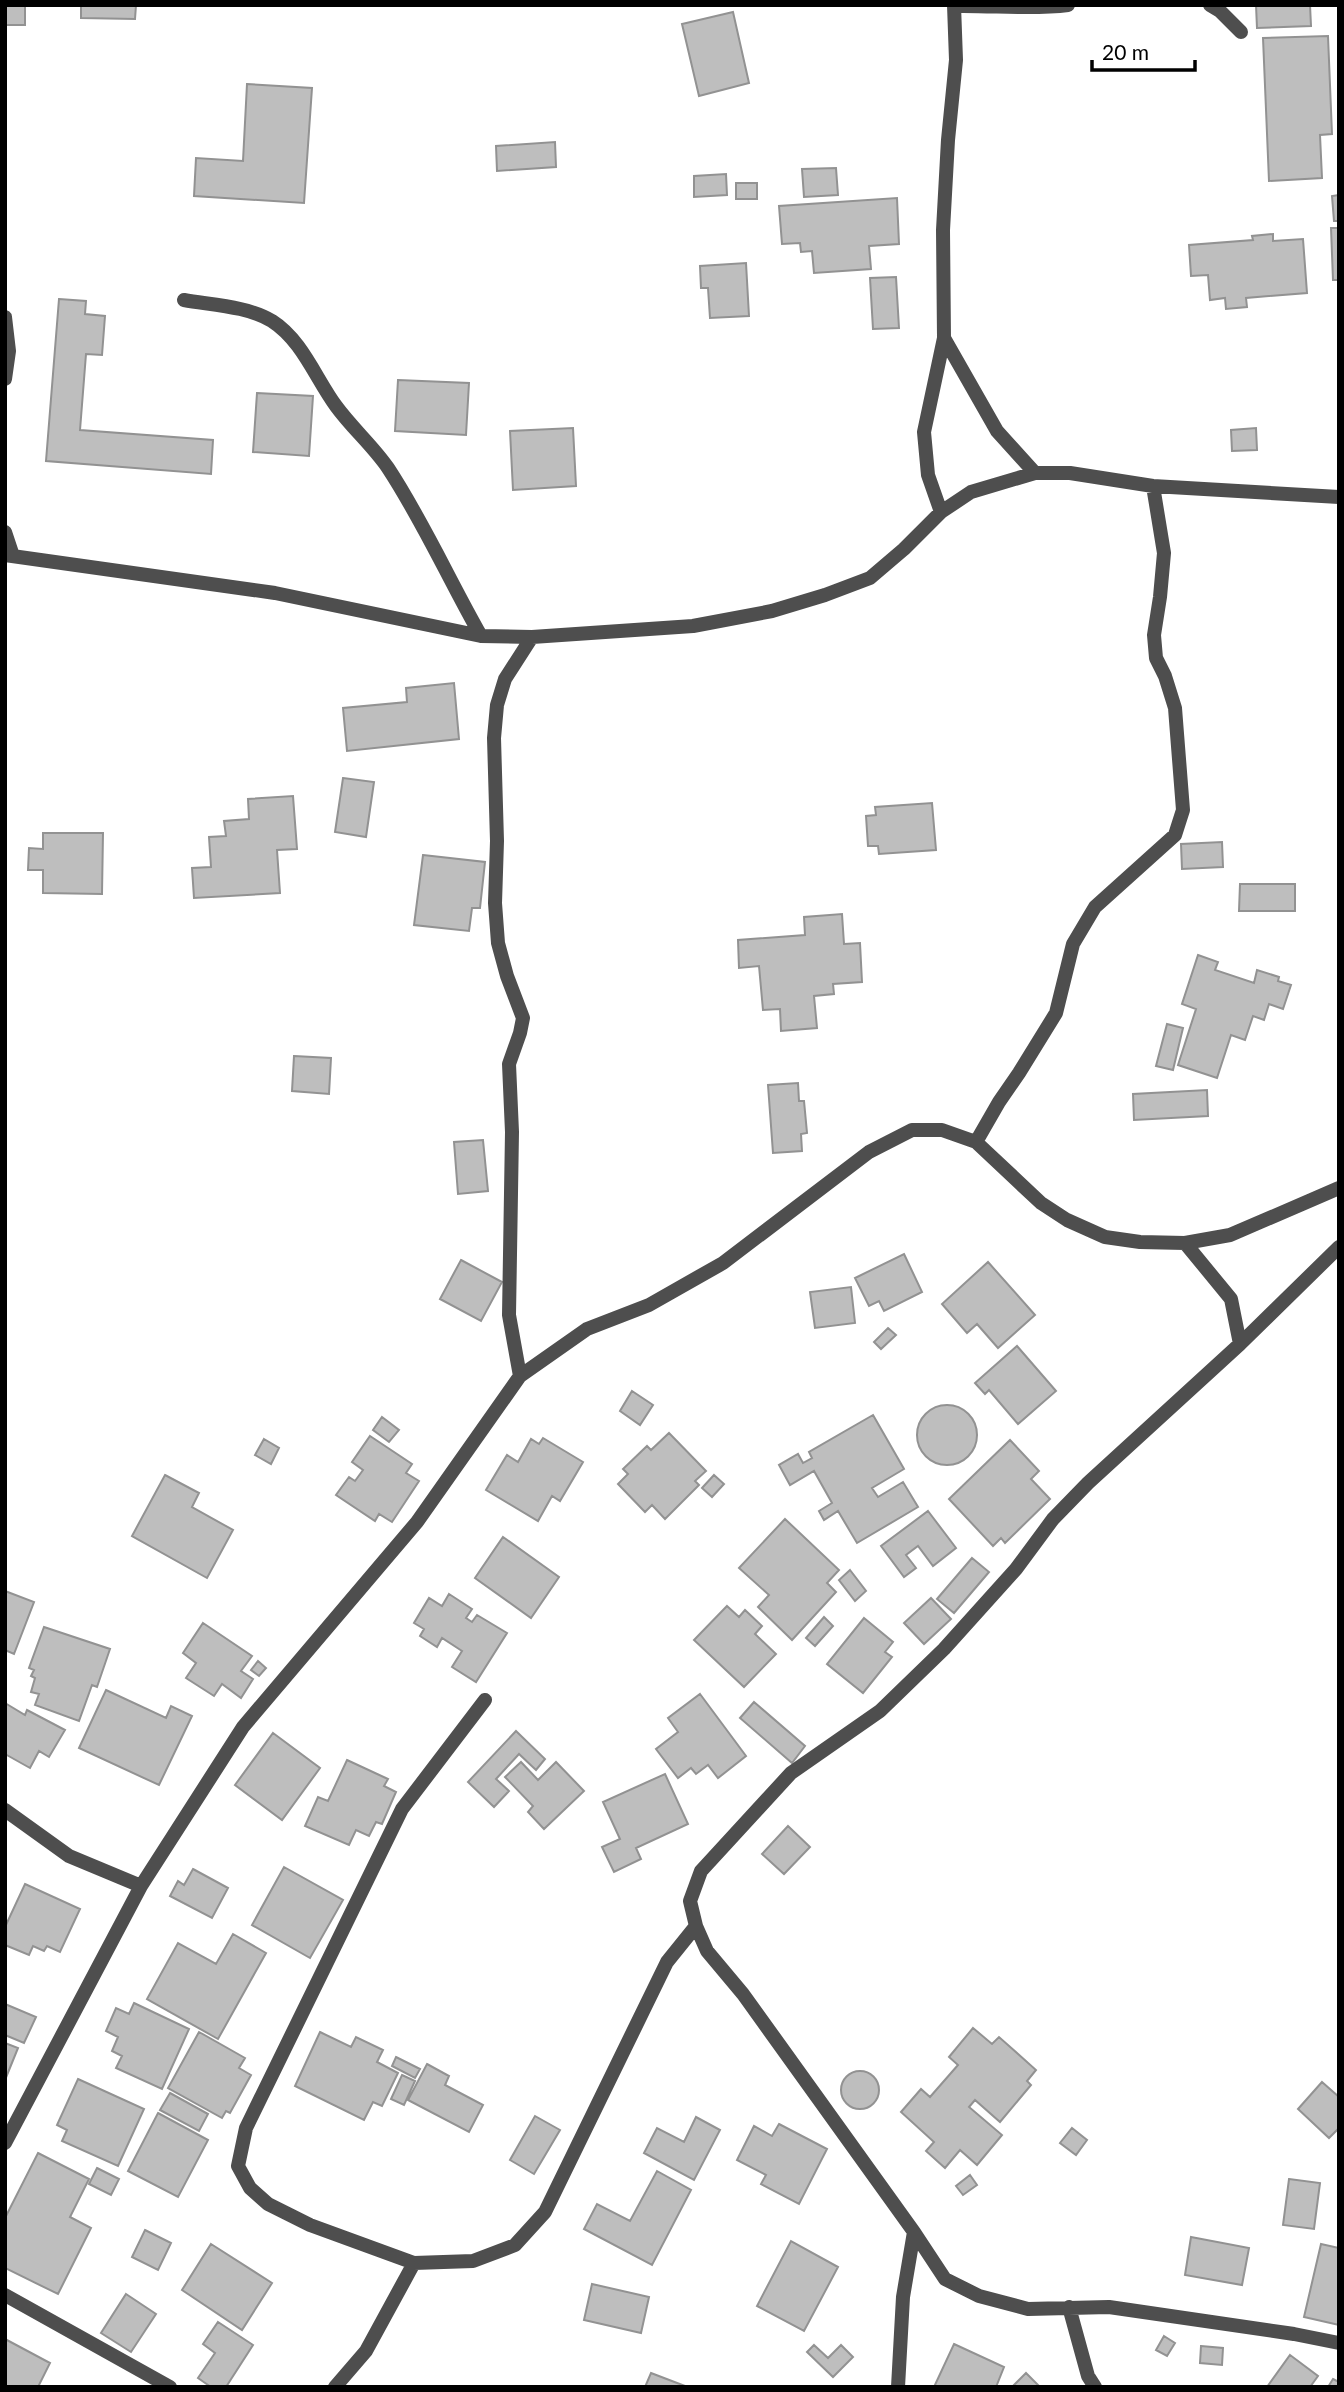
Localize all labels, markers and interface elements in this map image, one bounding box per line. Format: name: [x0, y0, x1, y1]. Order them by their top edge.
scale bar: [1092, 28, 1195, 72]
text: 20 m: [1102, 39, 1149, 64]

